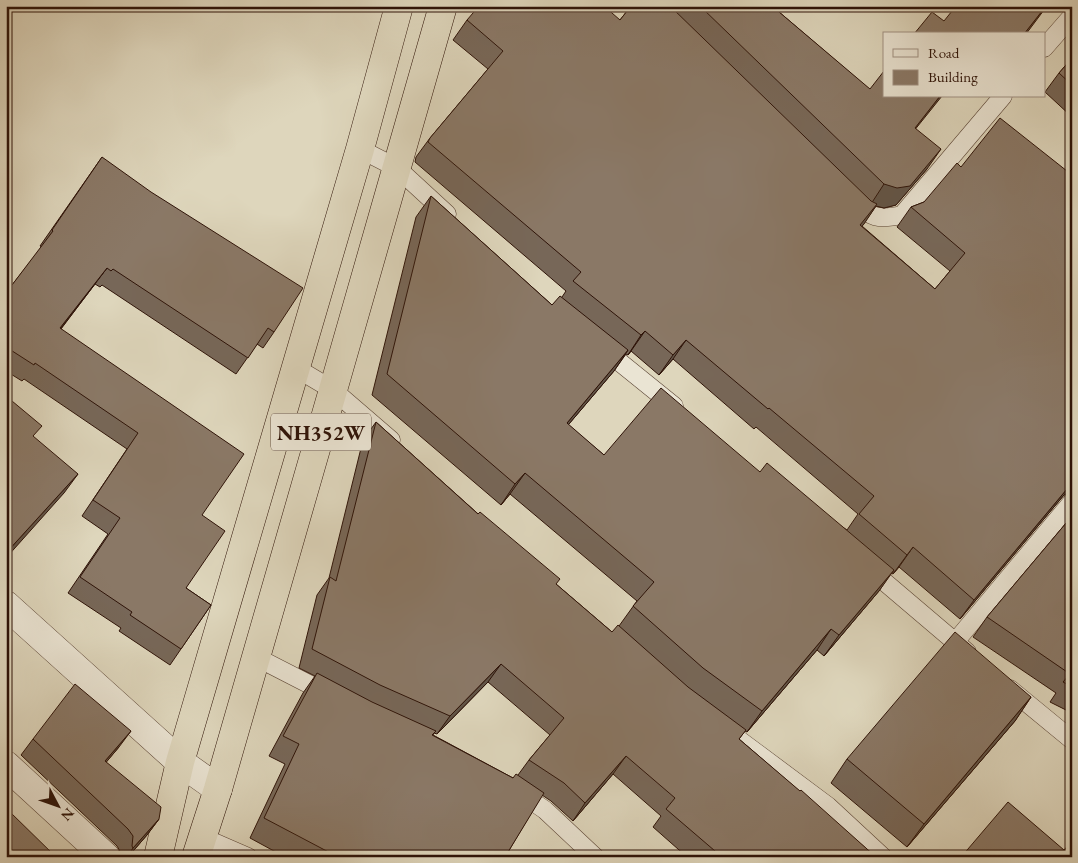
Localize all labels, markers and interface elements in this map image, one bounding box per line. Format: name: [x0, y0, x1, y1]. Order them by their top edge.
legend: [883, 32, 1046, 98]
text: Road: [928, 43, 960, 62]
text: Building: [928, 67, 978, 86]
road number: NH352W: [271, 414, 371, 451]
north arrow: [32, 780, 82, 830]
text: N: [57, 804, 78, 825]

